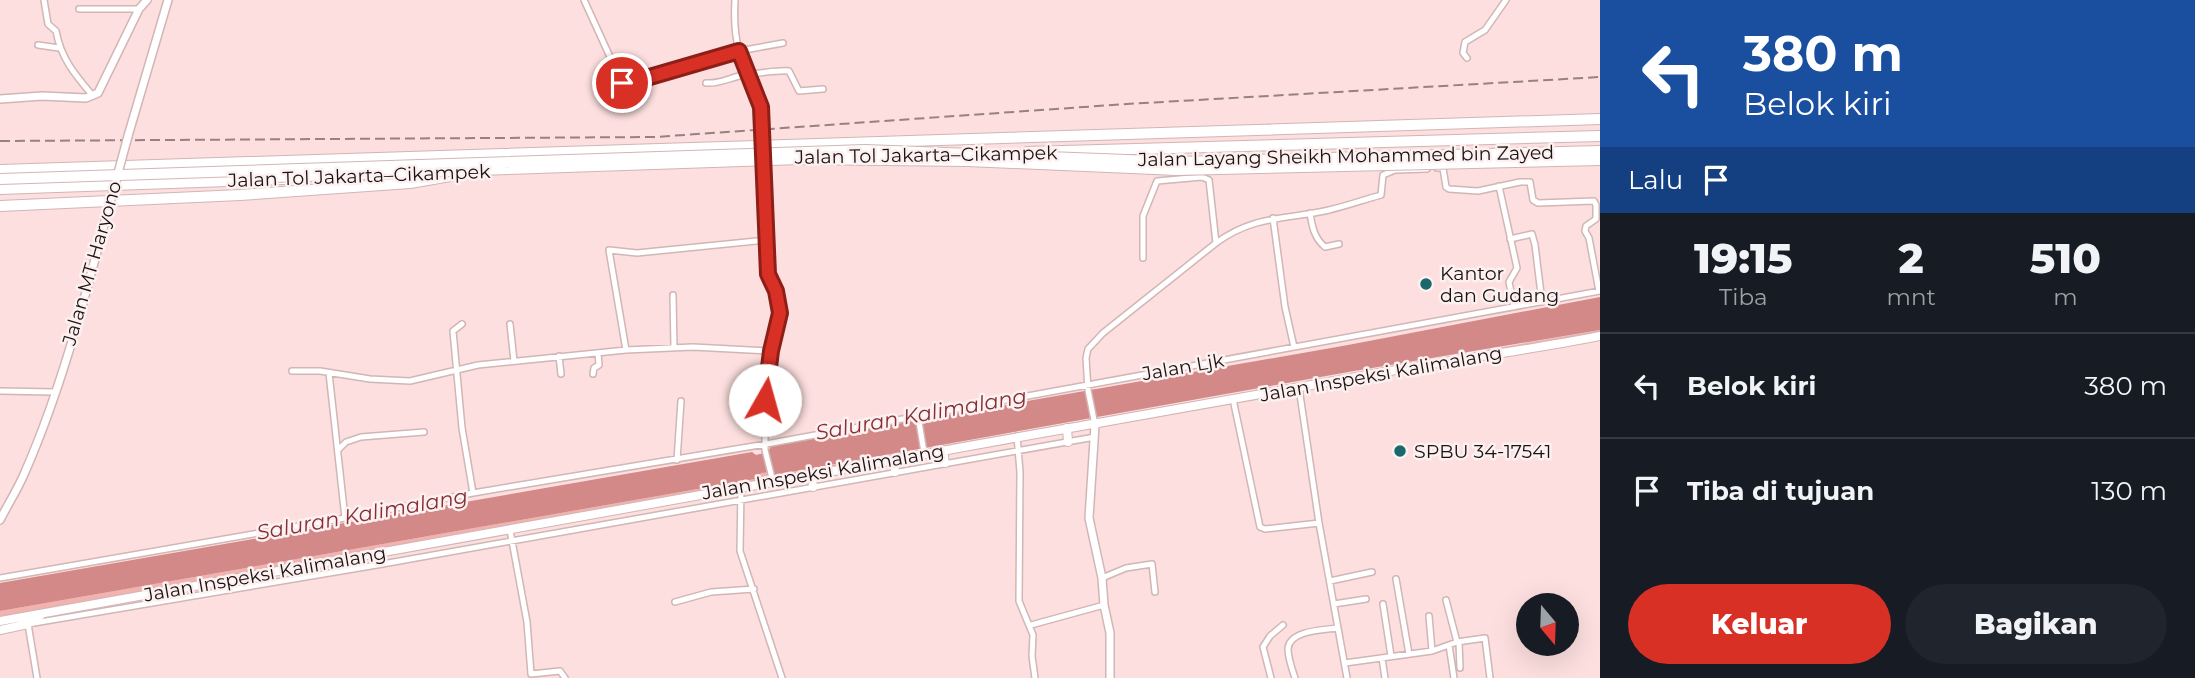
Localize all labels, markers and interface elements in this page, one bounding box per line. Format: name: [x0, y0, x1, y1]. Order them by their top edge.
text: 380 m: [1743, 24, 1903, 83]
icon: left: [1628, 28, 1719, 119]
pin: [592, 53, 652, 113]
icon: arrive: [603, 64, 641, 102]
text: Belok kiri: [1743, 84, 1892, 123]
street label: Jalan Tol Jakarta–Cikampek: [793, 141, 1058, 169]
street label: Jalan Layang Sheikh Mohammed bin Zayed: [1137, 141, 1554, 171]
street label: Jalan Tol Jakarta–Cikampek: [226, 160, 491, 192]
icon: arrive: [1697, 161, 1735, 199]
text: Lalu: [1628, 164, 1683, 196]
street label: Jalan MT Haryono: [57, 178, 126, 349]
text: 19:15: [1694, 232, 1793, 284]
text: 2: [1899, 232, 1924, 284]
text: 510: [2030, 232, 2101, 284]
place label: Kantor dan Gudang: [1440, 262, 1559, 307]
marker: Kantor dan Gudang: [1418, 276, 1434, 292]
text: Tiba: [1719, 283, 1768, 311]
text: mnt: [1887, 283, 1936, 311]
text: m: [2053, 283, 2078, 311]
street label: Jalan Inspeksi Kalimalang: [1257, 341, 1504, 407]
street label: Jalan Ljk: [1139, 348, 1226, 386]
position arrow: [728, 363, 802, 437]
icon: left: [1628, 367, 1666, 405]
text: Belok kiri: [1687, 370, 1816, 402]
text: 380 m: [2084, 370, 2167, 402]
water label: Saluran Kalimalang: [813, 383, 1029, 445]
street label: Jalan Inspeksi Kalimalang: [699, 439, 946, 505]
place label: SPBU 34-17541: [1414, 440, 1551, 463]
marker: SPBU 34-17541: [1392, 443, 1408, 459]
icon: arrive: [1628, 472, 1666, 510]
text: Tiba di tujuan: [1687, 475, 1874, 507]
text: 130 m: [2091, 475, 2167, 507]
water label: Saluran Kalimalang: [254, 483, 470, 545]
street label: Jalan Inspeksi Kalimalang: [141, 541, 388, 607]
button: Keluar: [1628, 584, 1891, 664]
button: Bagikan: [1905, 584, 2167, 664]
north arrow: [1516, 593, 1578, 656]
map controls: [1516, 593, 1579, 656]

